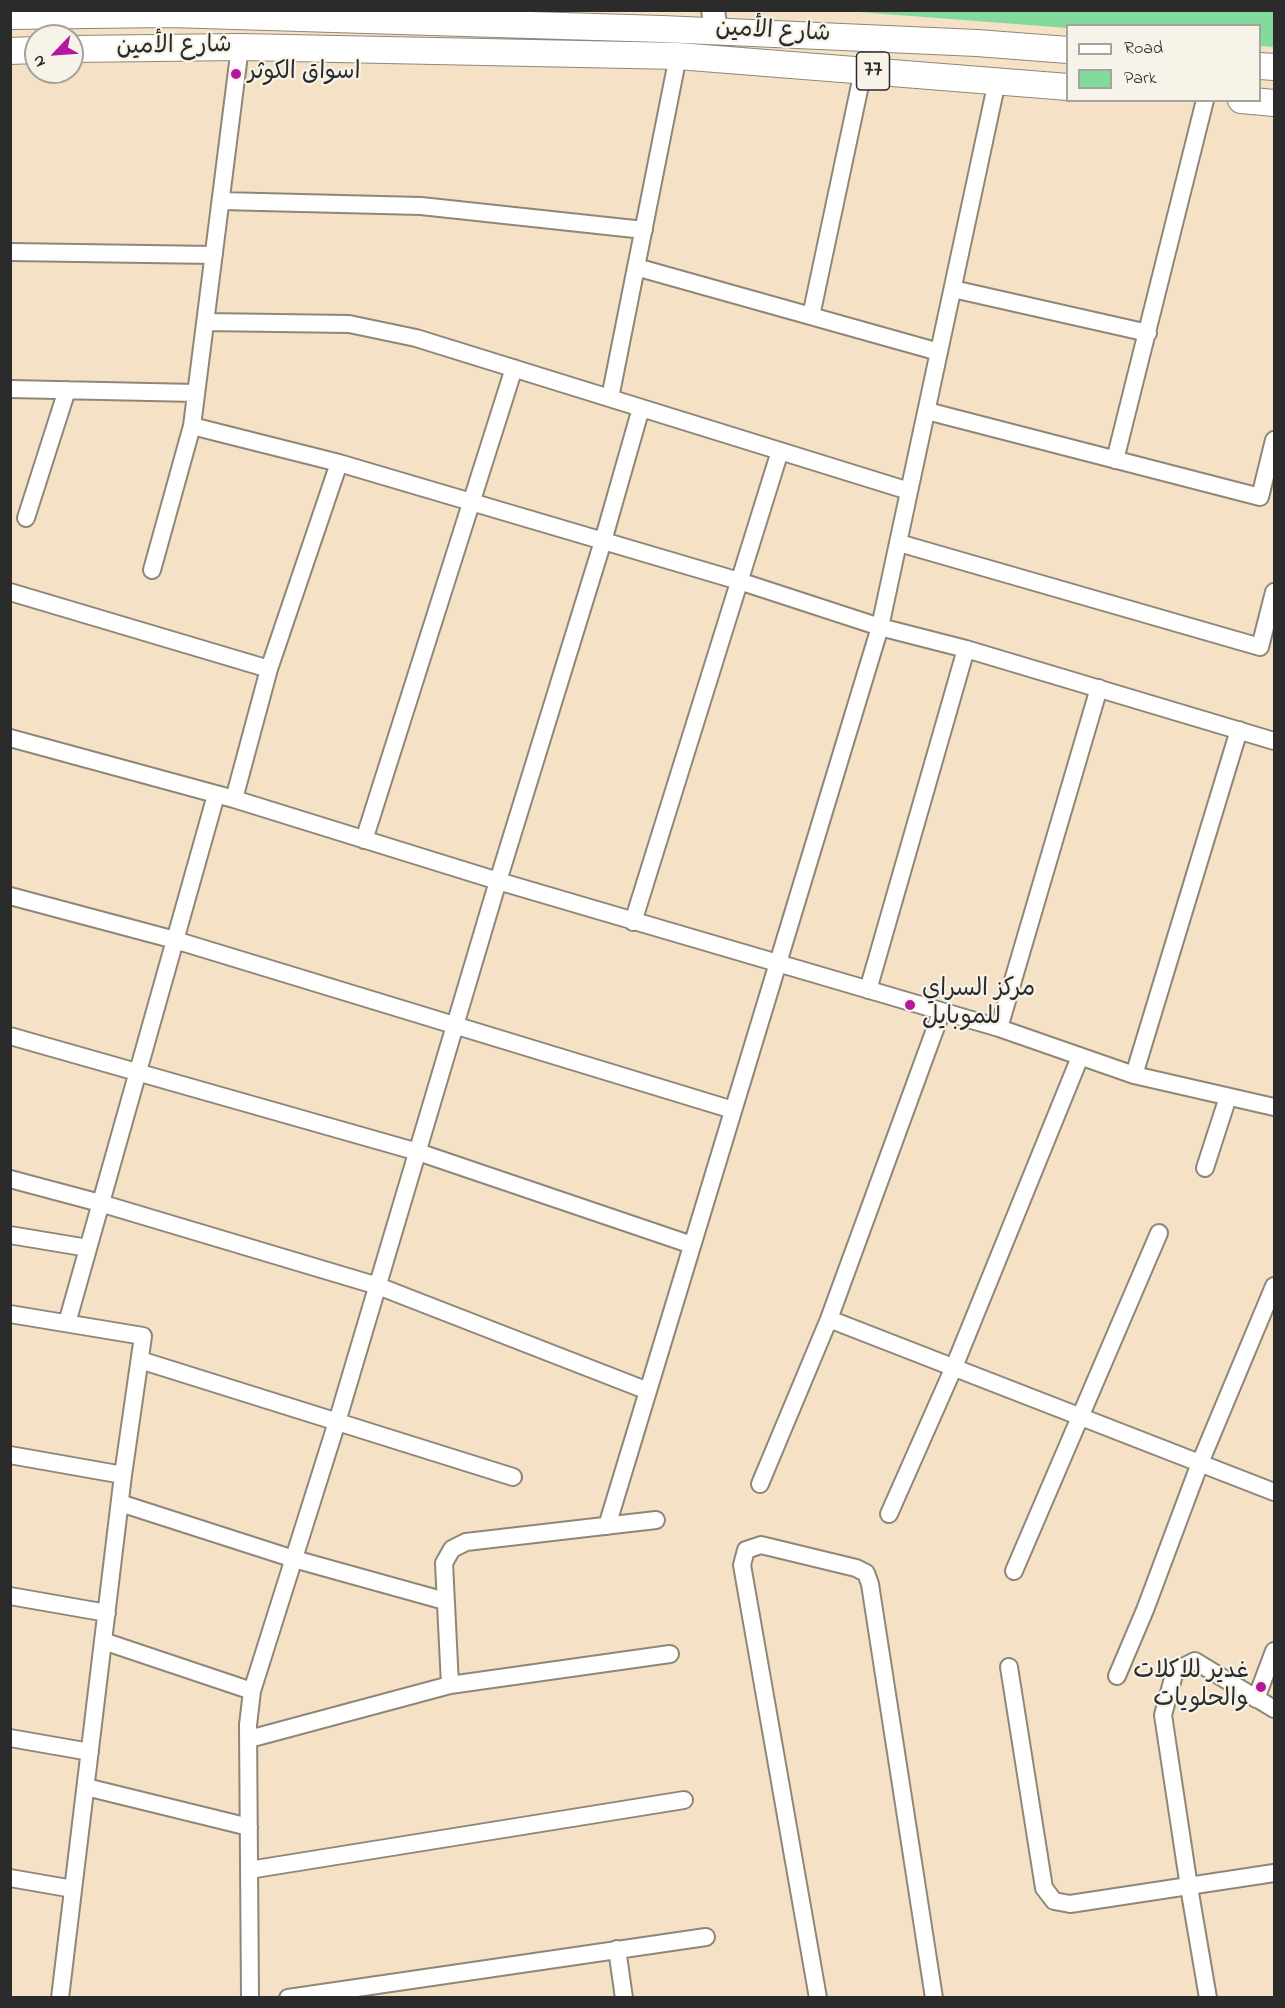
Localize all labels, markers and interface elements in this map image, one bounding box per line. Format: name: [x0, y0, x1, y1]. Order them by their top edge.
street label: شارع الأمين: [715, 16, 831, 50]
north arrow: [24, 24, 84, 84]
legend: [1066, 24, 1261, 102]
street label: شارع الأمين: [116, 33, 232, 63]
text: Road: [1124, 36, 1163, 62]
text: N: [26, 51, 53, 71]
road number: 77: [856, 52, 890, 90]
place label: اسواق الكوثر: [248, 60, 360, 88]
text: Park: [1124, 66, 1157, 92]
marker: اسواق الكوثر: [229, 67, 243, 81]
place label: مركز السراي للموبايل: [922, 977, 1035, 1033]
marker: مركز السراي للموبايل: [903, 998, 917, 1012]
place label: غدير للاكلات والحلويات: [1133, 1659, 1249, 1715]
marker: غدير للاكلات والحلويات: [1254, 1680, 1268, 1694]

